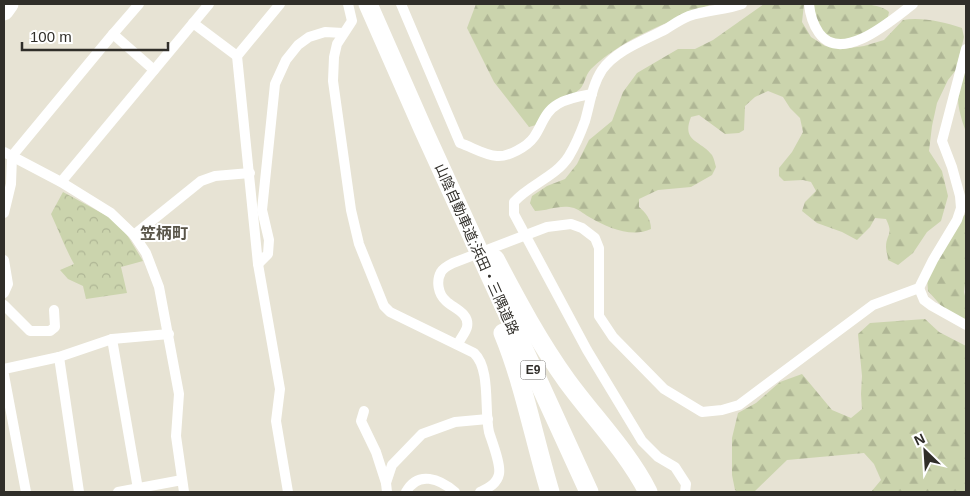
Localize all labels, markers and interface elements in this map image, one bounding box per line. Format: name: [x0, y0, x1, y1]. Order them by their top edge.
scale bar: [22, 20, 169, 52]
text: 100 m: [30, 28, 72, 45]
street label: 山陰自動車道;浜田・三隅道路: [432, 161, 522, 337]
district label: 笠柄町: [140, 225, 188, 242]
road number: E9: [520, 360, 546, 380]
north arrow: [900, 426, 950, 476]
text: N: [912, 430, 927, 449]

